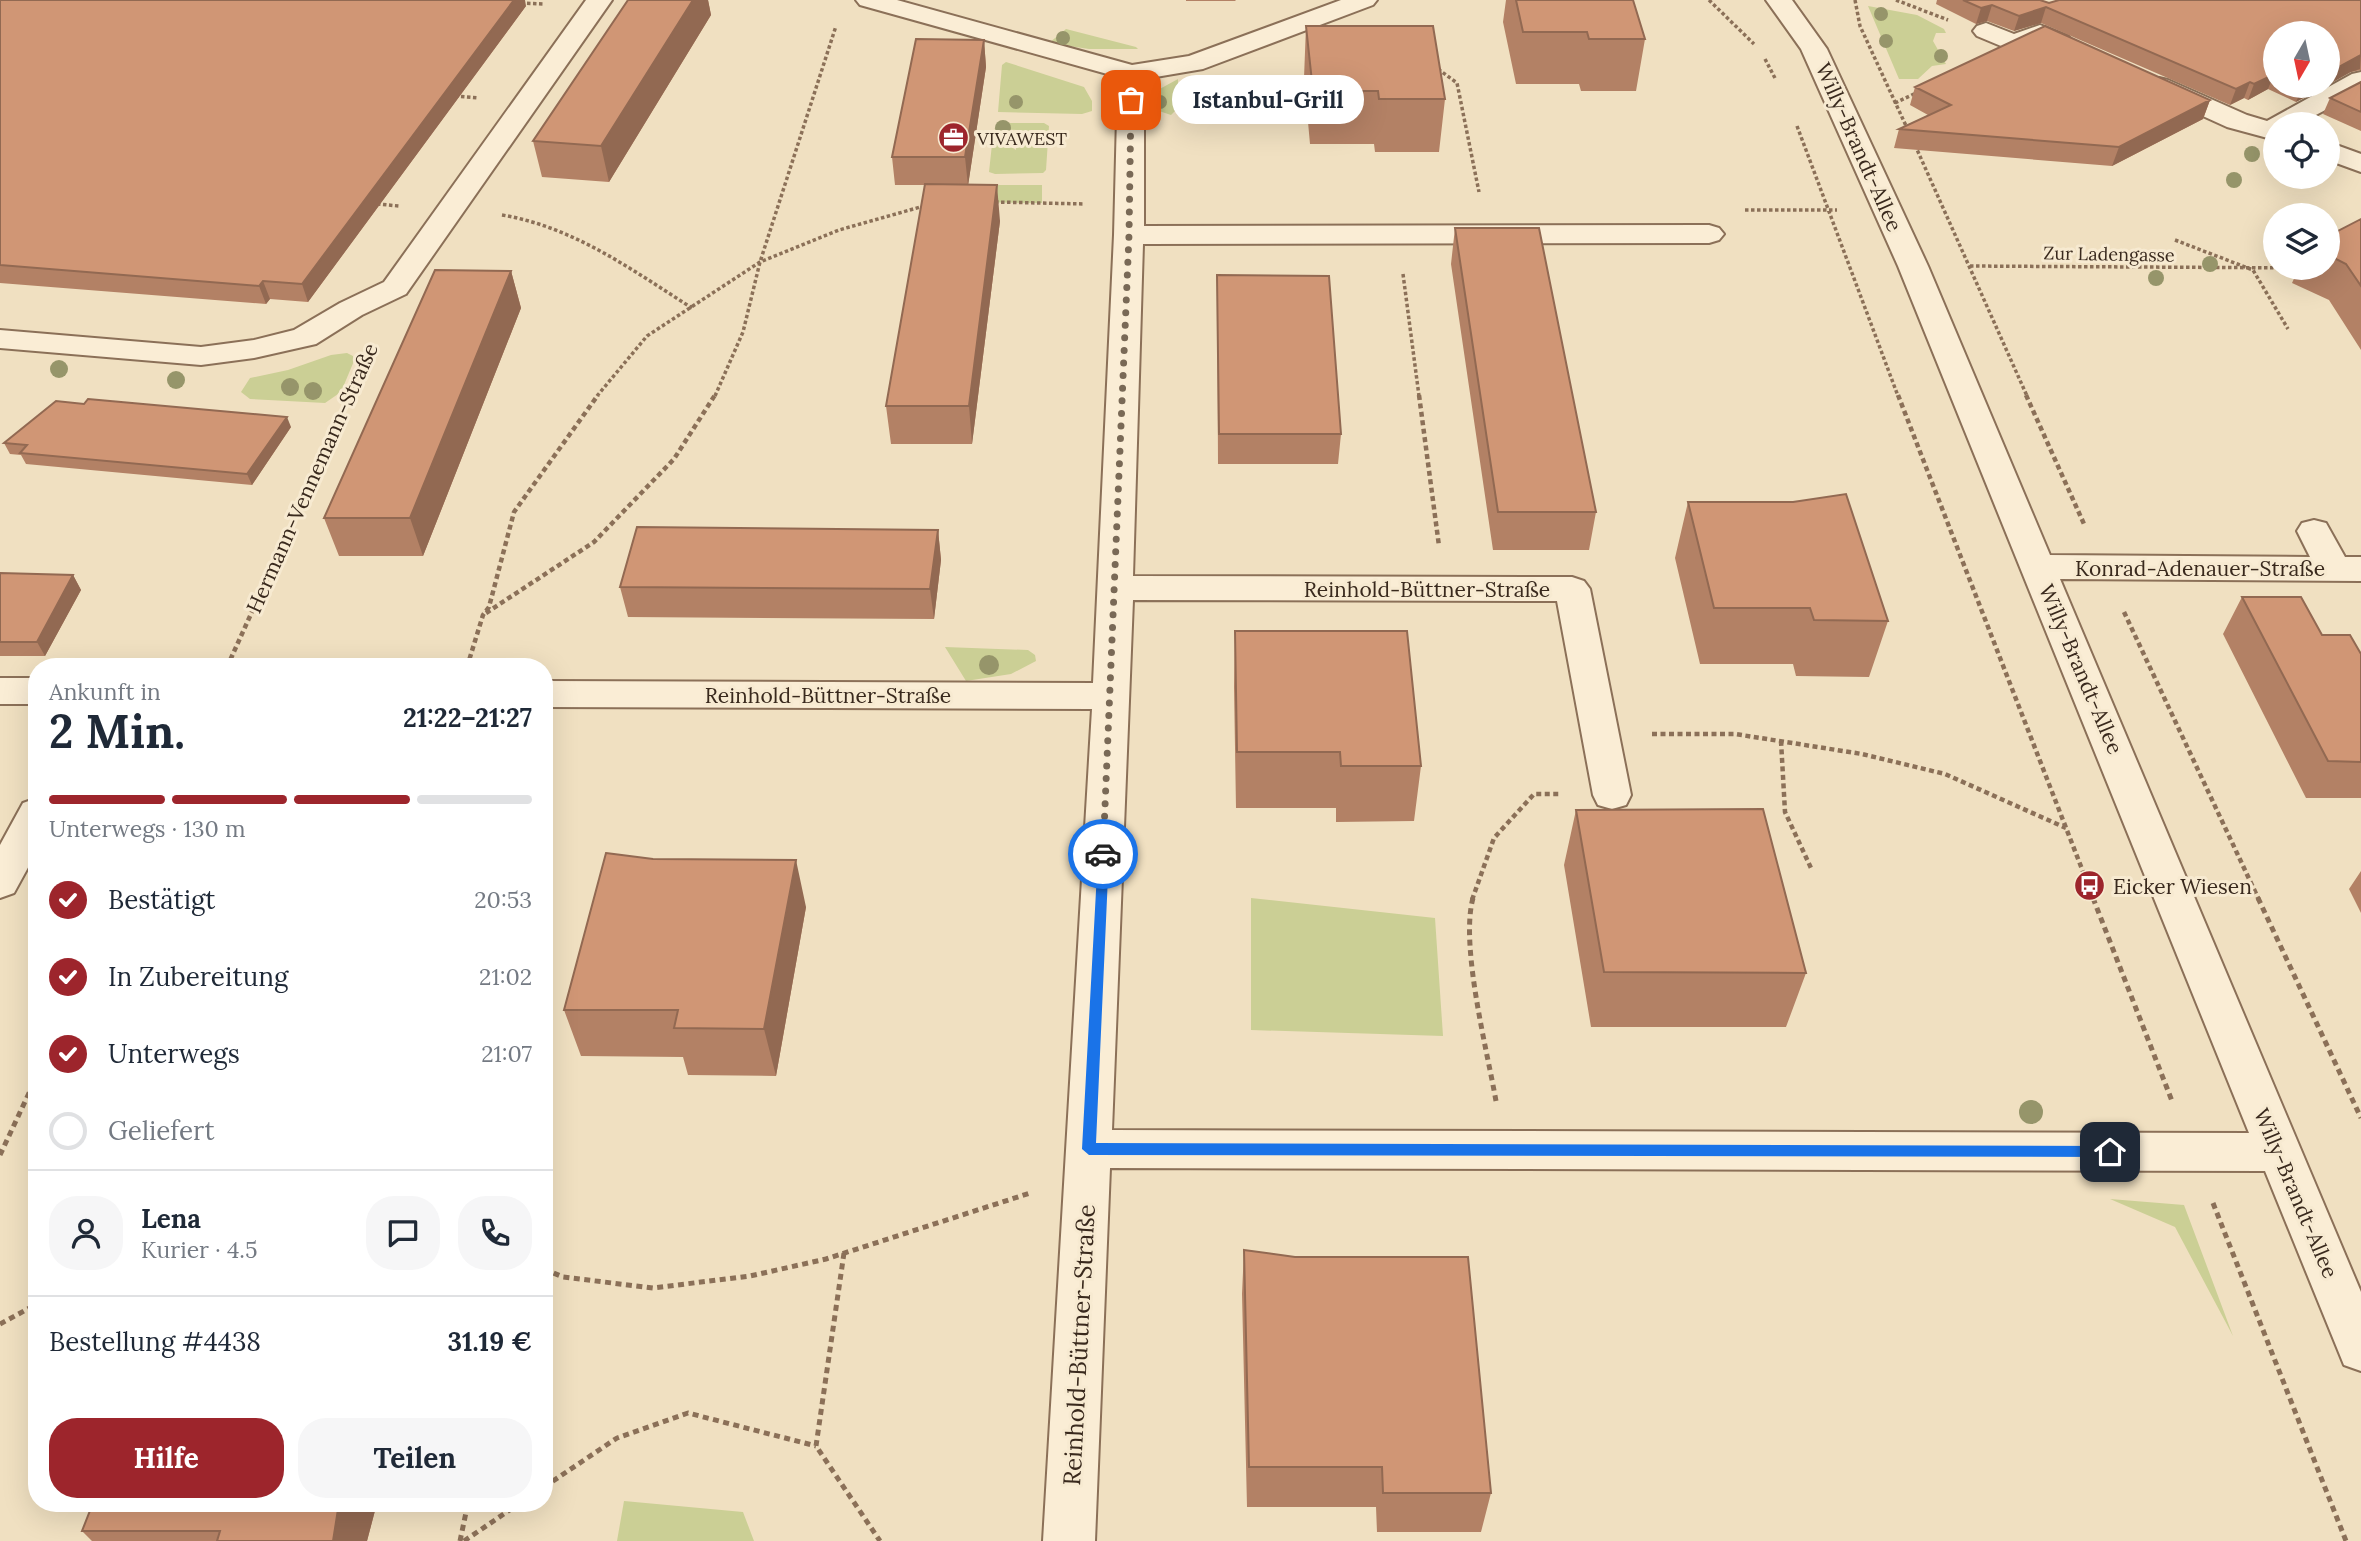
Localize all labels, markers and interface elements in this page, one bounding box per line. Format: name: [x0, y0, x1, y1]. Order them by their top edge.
north arrow: [2263, 21, 2340, 98]
map controls: [2263, 21, 2340, 280]
street label: Willy-Brandt-Allee: [1810, 58, 1908, 236]
pin: [1101, 70, 1161, 130]
callout: Istanbul-Grill: [1173, 76, 1366, 124]
icon: bag: [1112, 81, 1150, 119]
text: Istanbul-Grill: [1192, 85, 1344, 114]
button: locate: [2263, 112, 2340, 189]
office icon: VIVAWEST: [937, 121, 971, 155]
place label: VIVAWEST: [976, 127, 1067, 150]
button: layers: [2263, 203, 2340, 280]
street label: Zur Ladengasse: [2043, 241, 2175, 267]
street label: Hermann-Vennemann-Straße: [240, 339, 384, 617]
street label: Konrad-Adenauer-Straße: [2075, 555, 2325, 582]
street label: Reinhold-Büttner-Straße: [1304, 576, 1550, 603]
street label: Willy-Brandt-Allee: [2033, 580, 2129, 758]
text: Ankunft in: [49, 677, 161, 706]
street label: Reinhold-Büttner-Straße: [705, 682, 951, 709]
text: 21:22–21:27: [403, 701, 532, 734]
text: 2 Min.: [49, 702, 185, 761]
text: Unterwegs · 130 m: [49, 814, 245, 843]
courier: [1068, 819, 1138, 889]
icon: car: [1084, 835, 1122, 873]
bus stop icon: Eicker Wiesen: [2073, 869, 2107, 903]
place label: Eicker Wiesen: [2113, 873, 2252, 900]
icon: check: [49, 881, 87, 919]
text: Bestätigt: [108, 883, 215, 916]
text: 20:53: [474, 885, 532, 914]
icon: check: [49, 958, 87, 996]
text: In Zubereitung: [108, 960, 288, 993]
text: 21:02: [479, 962, 532, 991]
icon: check: [49, 1035, 87, 1073]
text: Unterwegs: [108, 1037, 240, 1070]
text: 21:07: [481, 1039, 532, 1068]
street label: Willy-Brandt-Allee: [2248, 1104, 2344, 1282]
text: Geliefert: [108, 1114, 215, 1147]
pin: [2080, 1122, 2140, 1182]
icon: home: [2091, 1133, 2129, 1171]
button: person: [49, 1196, 123, 1270]
button: chat: [366, 1196, 440, 1270]
button: phone: [458, 1196, 532, 1270]
text: Lena: [141, 1202, 201, 1235]
street label: Reinhold-Büttner-Straße: [1056, 1204, 1102, 1486]
text: Kurier · 4.5: [141, 1235, 258, 1264]
text: Bestellung #4438: [49, 1325, 261, 1358]
text: 31.19 €: [447, 1325, 532, 1358]
button: Hilfe: [49, 1418, 284, 1498]
button: Teilen: [298, 1418, 532, 1498]

